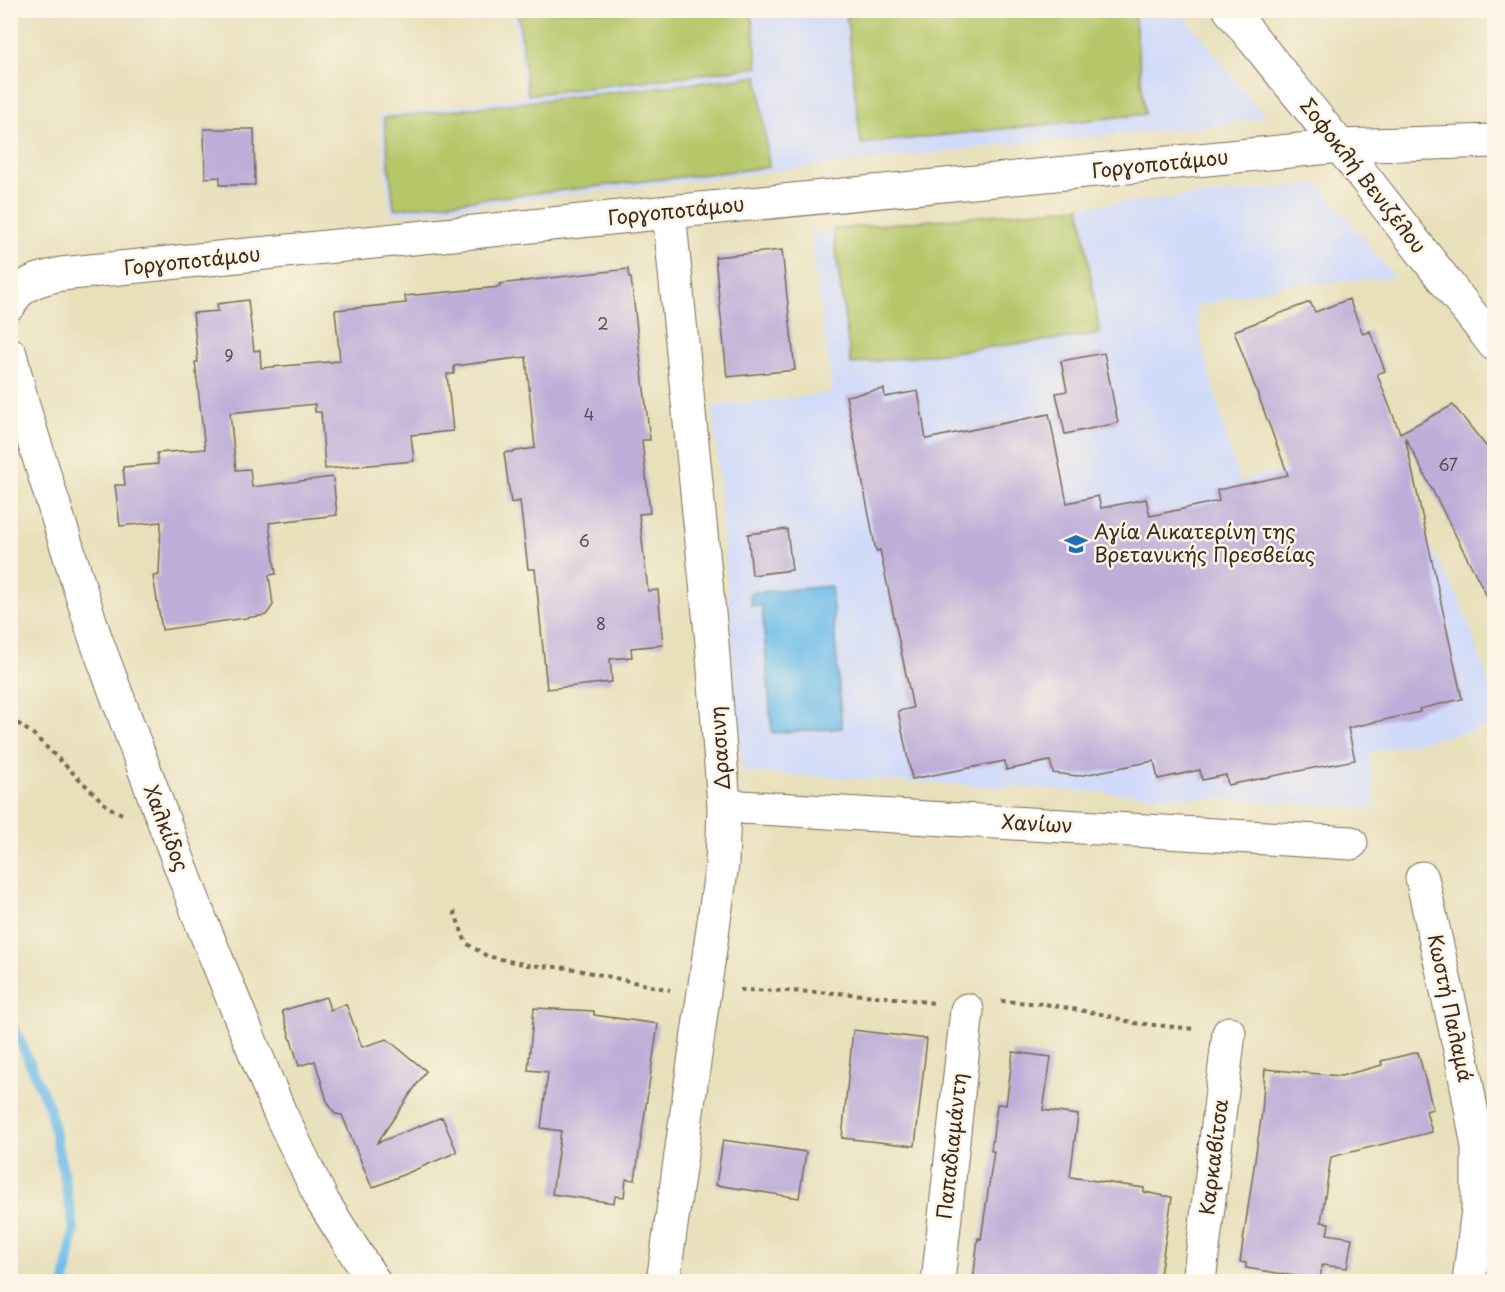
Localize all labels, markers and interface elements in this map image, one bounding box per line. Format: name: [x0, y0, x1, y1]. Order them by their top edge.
street label: Σοφοκλή Βενιζέλου: [1294, 91, 1434, 259]
street label: Γοργοποτάμου: [1090, 141, 1230, 185]
street label: Γοργοποτάμου: [606, 188, 746, 232]
street label: Γοργοποτάμου: [122, 238, 262, 282]
house number: 2: [597, 311, 609, 335]
house number: 9: [224, 343, 234, 367]
house number: 4: [584, 402, 594, 426]
house number: 67: [1438, 452, 1458, 476]
place label: Αγία Αικατερίνη της Βρετανικής Πρεσβείας: [1094, 516, 1315, 569]
house number: 6: [578, 528, 590, 552]
school or university icon: Αγία Αικατερίνη της Βρετανικής Πρεσβείας: [1063, 531, 1089, 557]
house number: 8: [596, 611, 606, 635]
street label: Δρασινη: [701, 705, 737, 791]
street label: Χαλκίδος: [137, 780, 197, 875]
street label: Χανίων: [1001, 806, 1073, 840]
street label: Κωστή Παλαμά: [1421, 931, 1481, 1085]
street label: Παπαδιαμάντη: [928, 1071, 974, 1220]
street label: Καρκαβίτσα: [1191, 1097, 1235, 1217]

